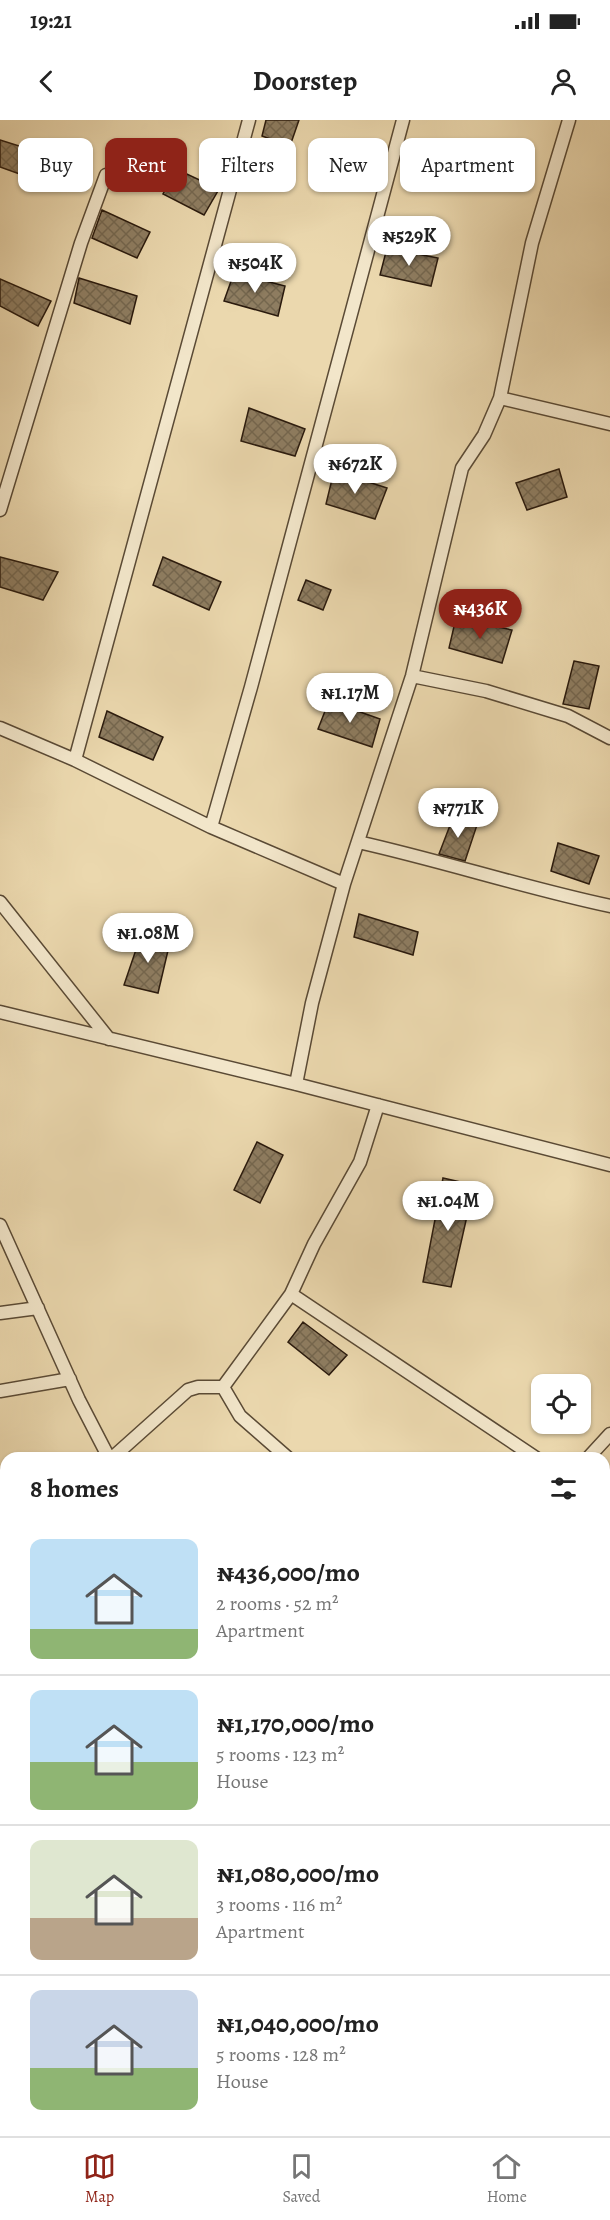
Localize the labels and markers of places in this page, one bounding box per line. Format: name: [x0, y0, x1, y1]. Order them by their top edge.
pin: ₦529K: [367, 216, 451, 267]
pin: ₦504K: [213, 243, 297, 294]
pin: ₦672K: [313, 444, 397, 495]
pin: ₦436K: [438, 589, 522, 640]
pin: ₦1.17M: [301, 673, 399, 724]
pin: ₦771K: [416, 788, 500, 839]
pin: ₦1.08M: [99, 913, 197, 964]
pin: ₦1.04M: [399, 1181, 497, 1232]

